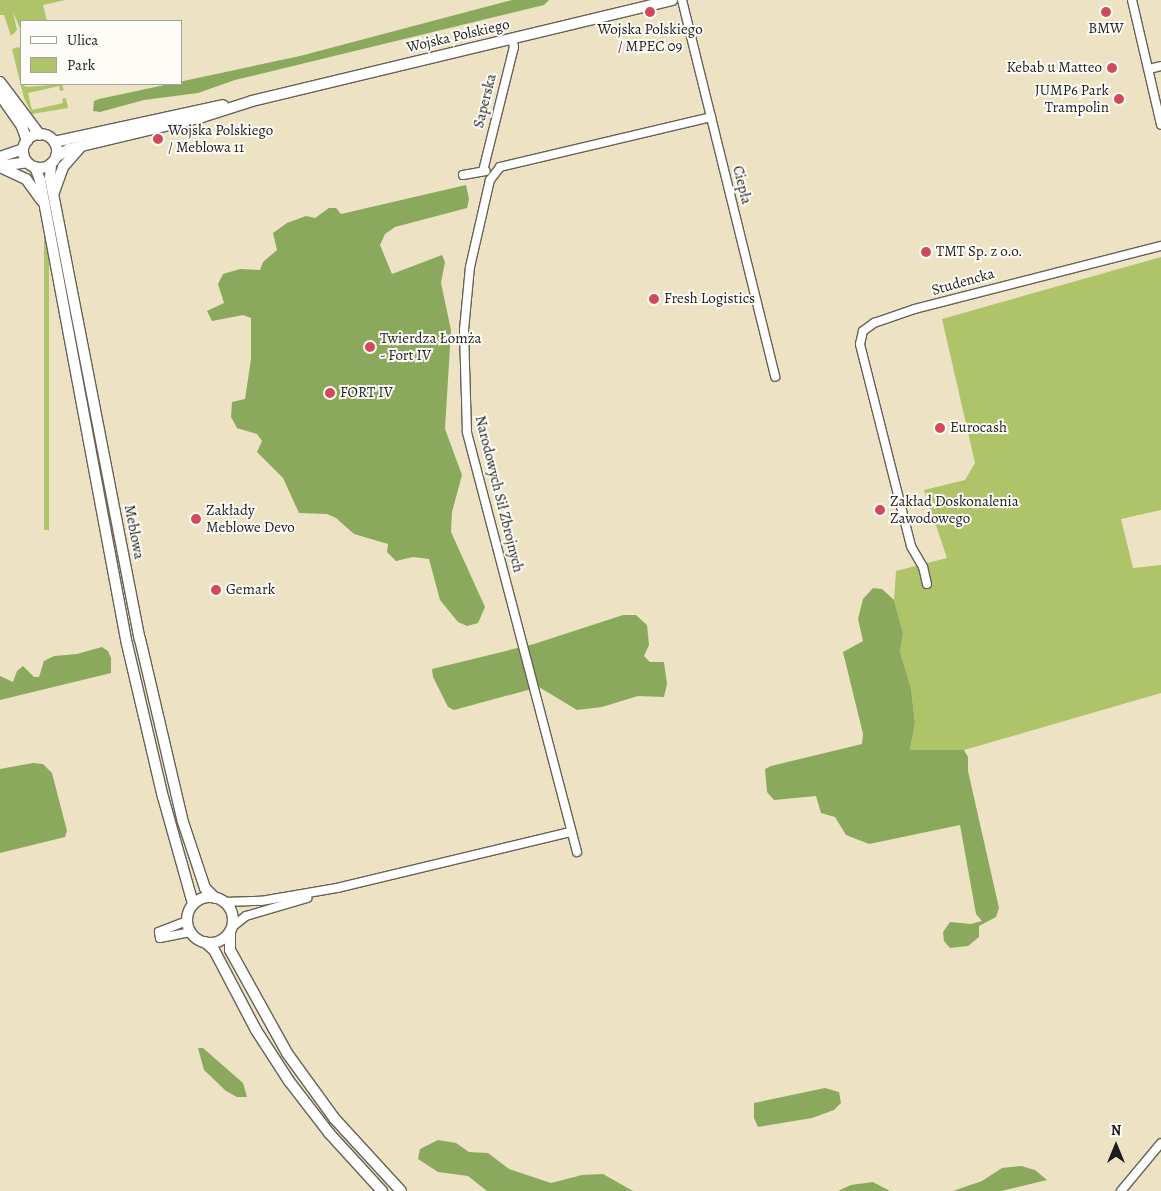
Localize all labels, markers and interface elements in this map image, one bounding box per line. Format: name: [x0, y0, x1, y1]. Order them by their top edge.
marker: Wojska Polskiego / MPEC 09: [644, 6, 656, 18]
marker: BMW: [1100, 6, 1112, 18]
street label: Wojska Polskiego: [405, 15, 511, 57]
legend: [20, 20, 182, 85]
place label: Wojska Polskiego / MPEC 09: [597, 20, 703, 55]
place label: BMW: [1088, 20, 1124, 38]
text: Ulica: [67, 30, 98, 50]
text: Park: [67, 55, 95, 75]
place label: Kebab u Matteo: [1006, 59, 1102, 77]
marker: Kebab u Matteo: [1106, 62, 1118, 74]
street label: Saperska: [470, 72, 500, 130]
place label: JUMP6 Park Trampolin: [1035, 81, 1109, 116]
marker: JUMP6 Park Trampolin: [1113, 93, 1125, 105]
place label: Wojska Polskiego / Meblowa 11: [168, 121, 273, 156]
marker: Wojska Polskiego / Meblowa 11: [152, 133, 164, 145]
street label: Ciepła: [729, 164, 755, 206]
place label: TMT Sp. z o.o.: [936, 243, 1023, 261]
marker: TMT Sp. z o.o.: [920, 246, 932, 258]
street label: Studencka: [930, 264, 996, 300]
place label: Fresh Logistics: [664, 290, 755, 308]
marker: Fresh Logistics: [648, 293, 660, 305]
place label: Twierdza Łomża - Fort IV: [380, 329, 482, 364]
marker: Twierdza Łomża - Fort IV: [364, 341, 376, 353]
place label: FORT IV: [340, 384, 393, 402]
marker: FORT IV: [324, 387, 336, 399]
street label: Narodowych Sił Zbrojnych: [471, 414, 527, 574]
place label: Eurocash: [950, 419, 1007, 437]
marker: Eurocash: [934, 422, 946, 434]
place label: Zakład Doskonalenia Zawodowego: [890, 492, 1019, 527]
place label: Zakłady Meblowe Devo: [206, 501, 295, 536]
street label: Meblowa: [120, 503, 148, 561]
marker: Zakład Doskonalenia Zawodowego: [874, 504, 886, 516]
marker: Zakłady Meblowe Devo: [190, 513, 202, 525]
place label: Gemark: [226, 581, 275, 599]
marker: Gemark: [210, 584, 222, 596]
north arrow: [1091, 1121, 1141, 1171]
text: N: [1111, 1121, 1121, 1140]

